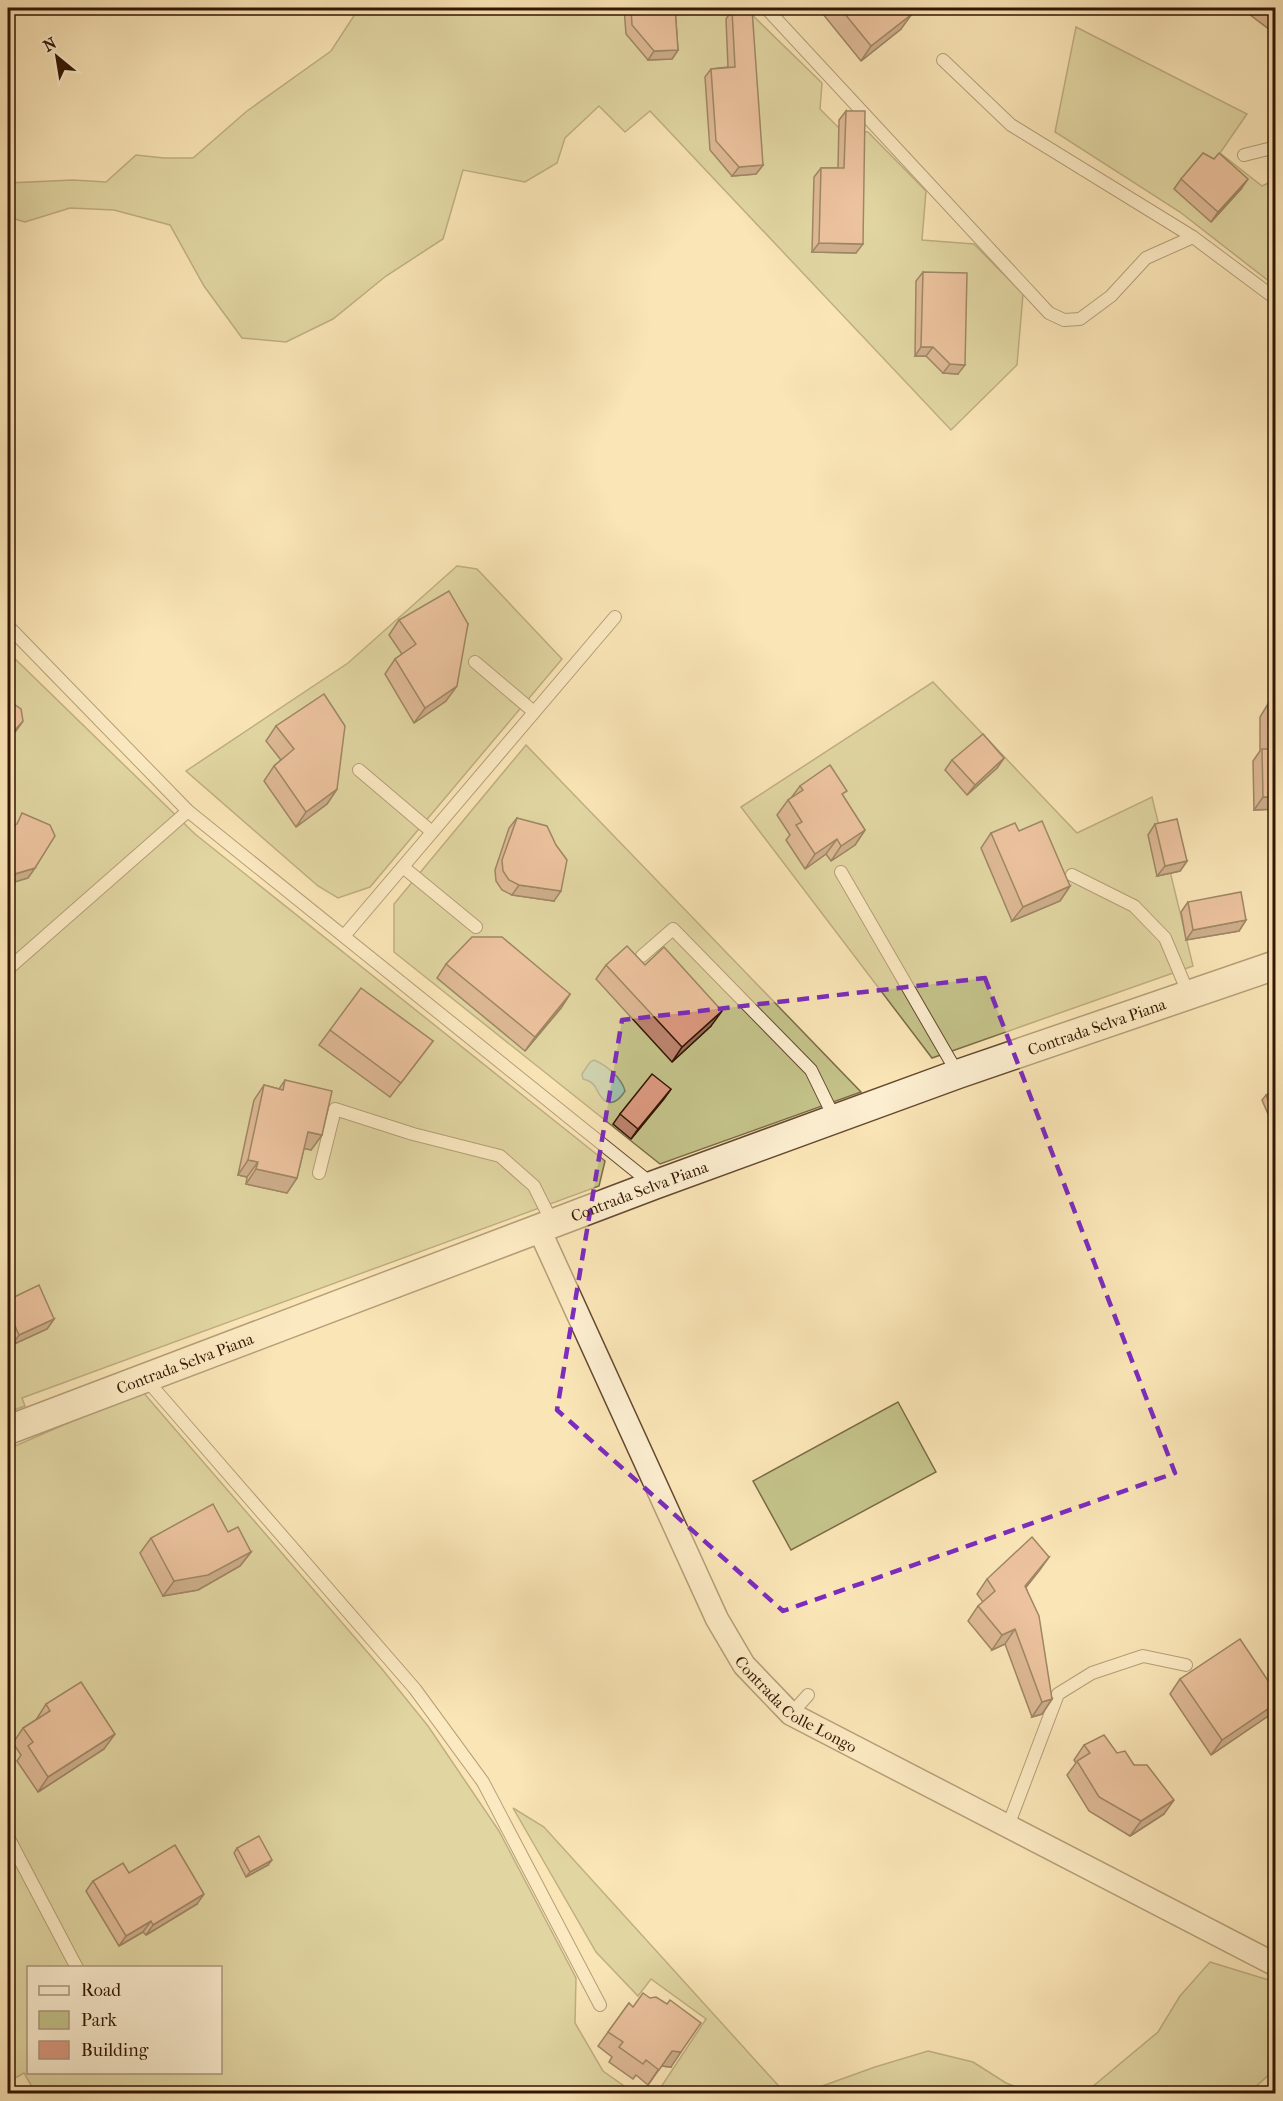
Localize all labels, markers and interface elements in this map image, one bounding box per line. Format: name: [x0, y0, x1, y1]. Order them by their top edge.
north arrow: [27, 27, 87, 87]
text: N: [40, 33, 61, 56]
street label: Contrada Selva Piana: [1025, 994, 1169, 1059]
street label: Contrada Selva Piana: [568, 1156, 711, 1225]
street label: Contrada Selva Piana: [114, 1328, 256, 1398]
street label: Contrada Colle Longo: [731, 1652, 860, 1756]
legend: [27, 1966, 222, 2074]
text: Road: [81, 1980, 121, 2001]
text: Park: [81, 2010, 118, 2031]
text: Building: [81, 2040, 149, 2061]

